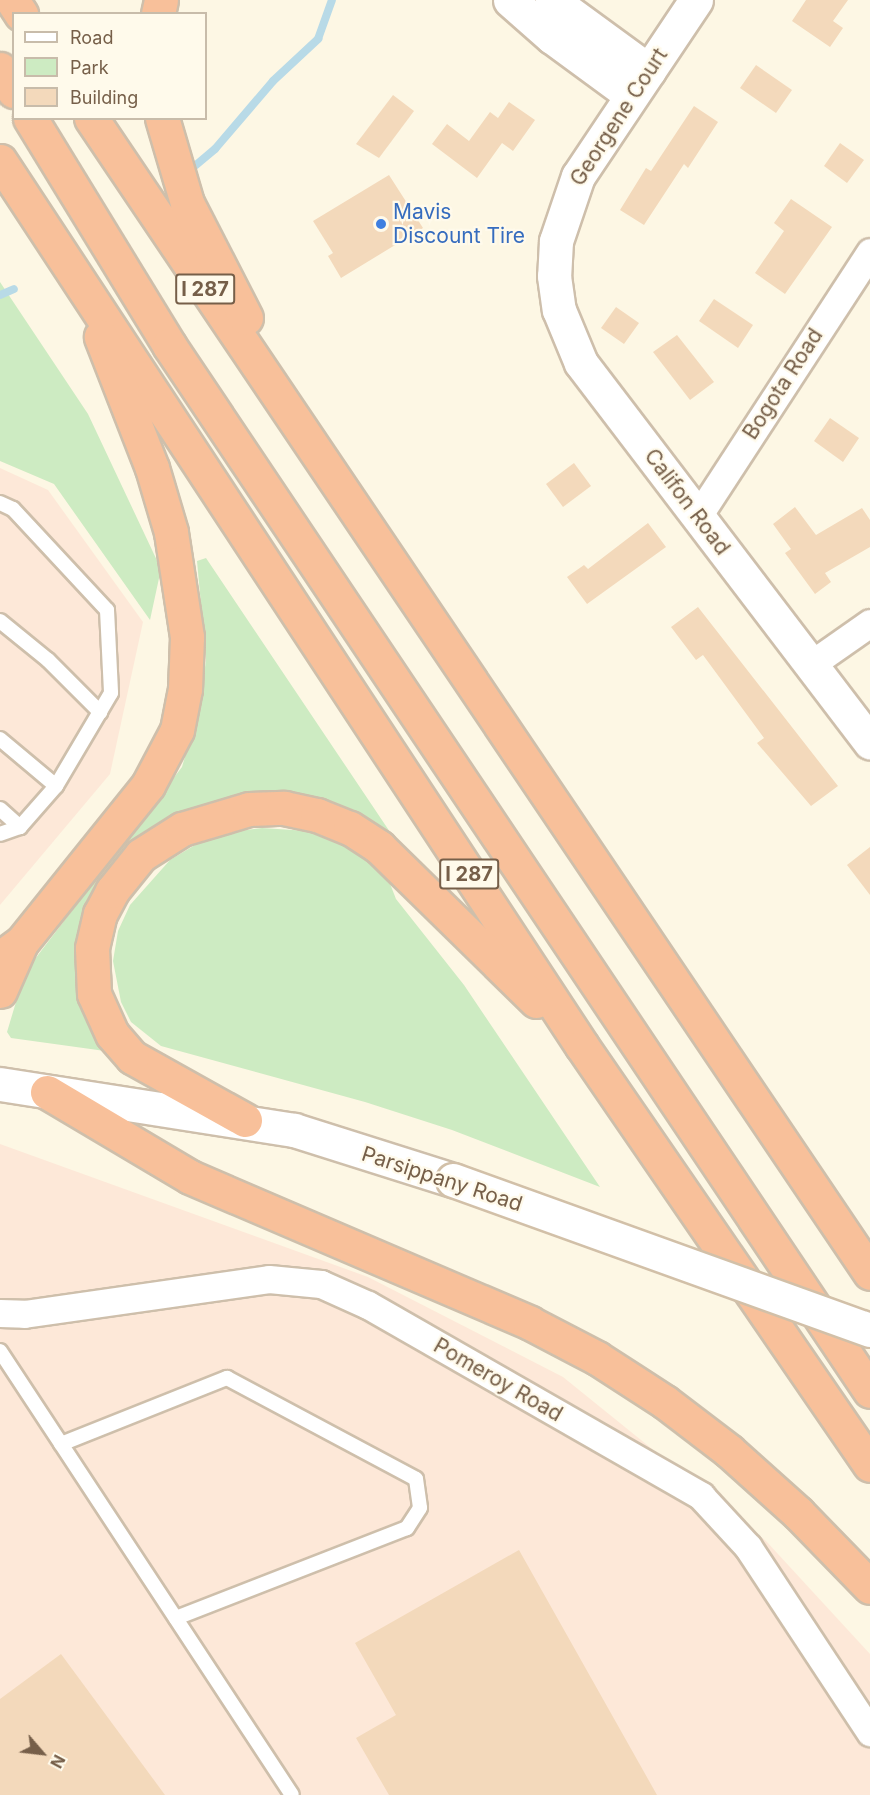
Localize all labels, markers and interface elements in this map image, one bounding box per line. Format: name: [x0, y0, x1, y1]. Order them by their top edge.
legend: [12, 12, 207, 120]
text: Road: [70, 27, 113, 48]
street label: Georgene Court: [565, 43, 673, 191]
text: Park: [70, 57, 109, 78]
text: Building: [70, 87, 138, 108]
place label: Mavis Discount Tire: [393, 199, 525, 249]
marker: Mavis Discount Tire: [374, 217, 388, 231]
road number: I 287: [175, 272, 235, 306]
street label: Bogota Road: [738, 324, 828, 444]
street label: Califon Road: [639, 444, 735, 560]
road number: I 287: [439, 857, 499, 891]
street label: Parsippany Road: [358, 1141, 526, 1217]
street label: Pomeroy Road: [429, 1333, 567, 1427]
north arrow: [12, 1723, 72, 1783]
text: N: [46, 1751, 70, 1772]

